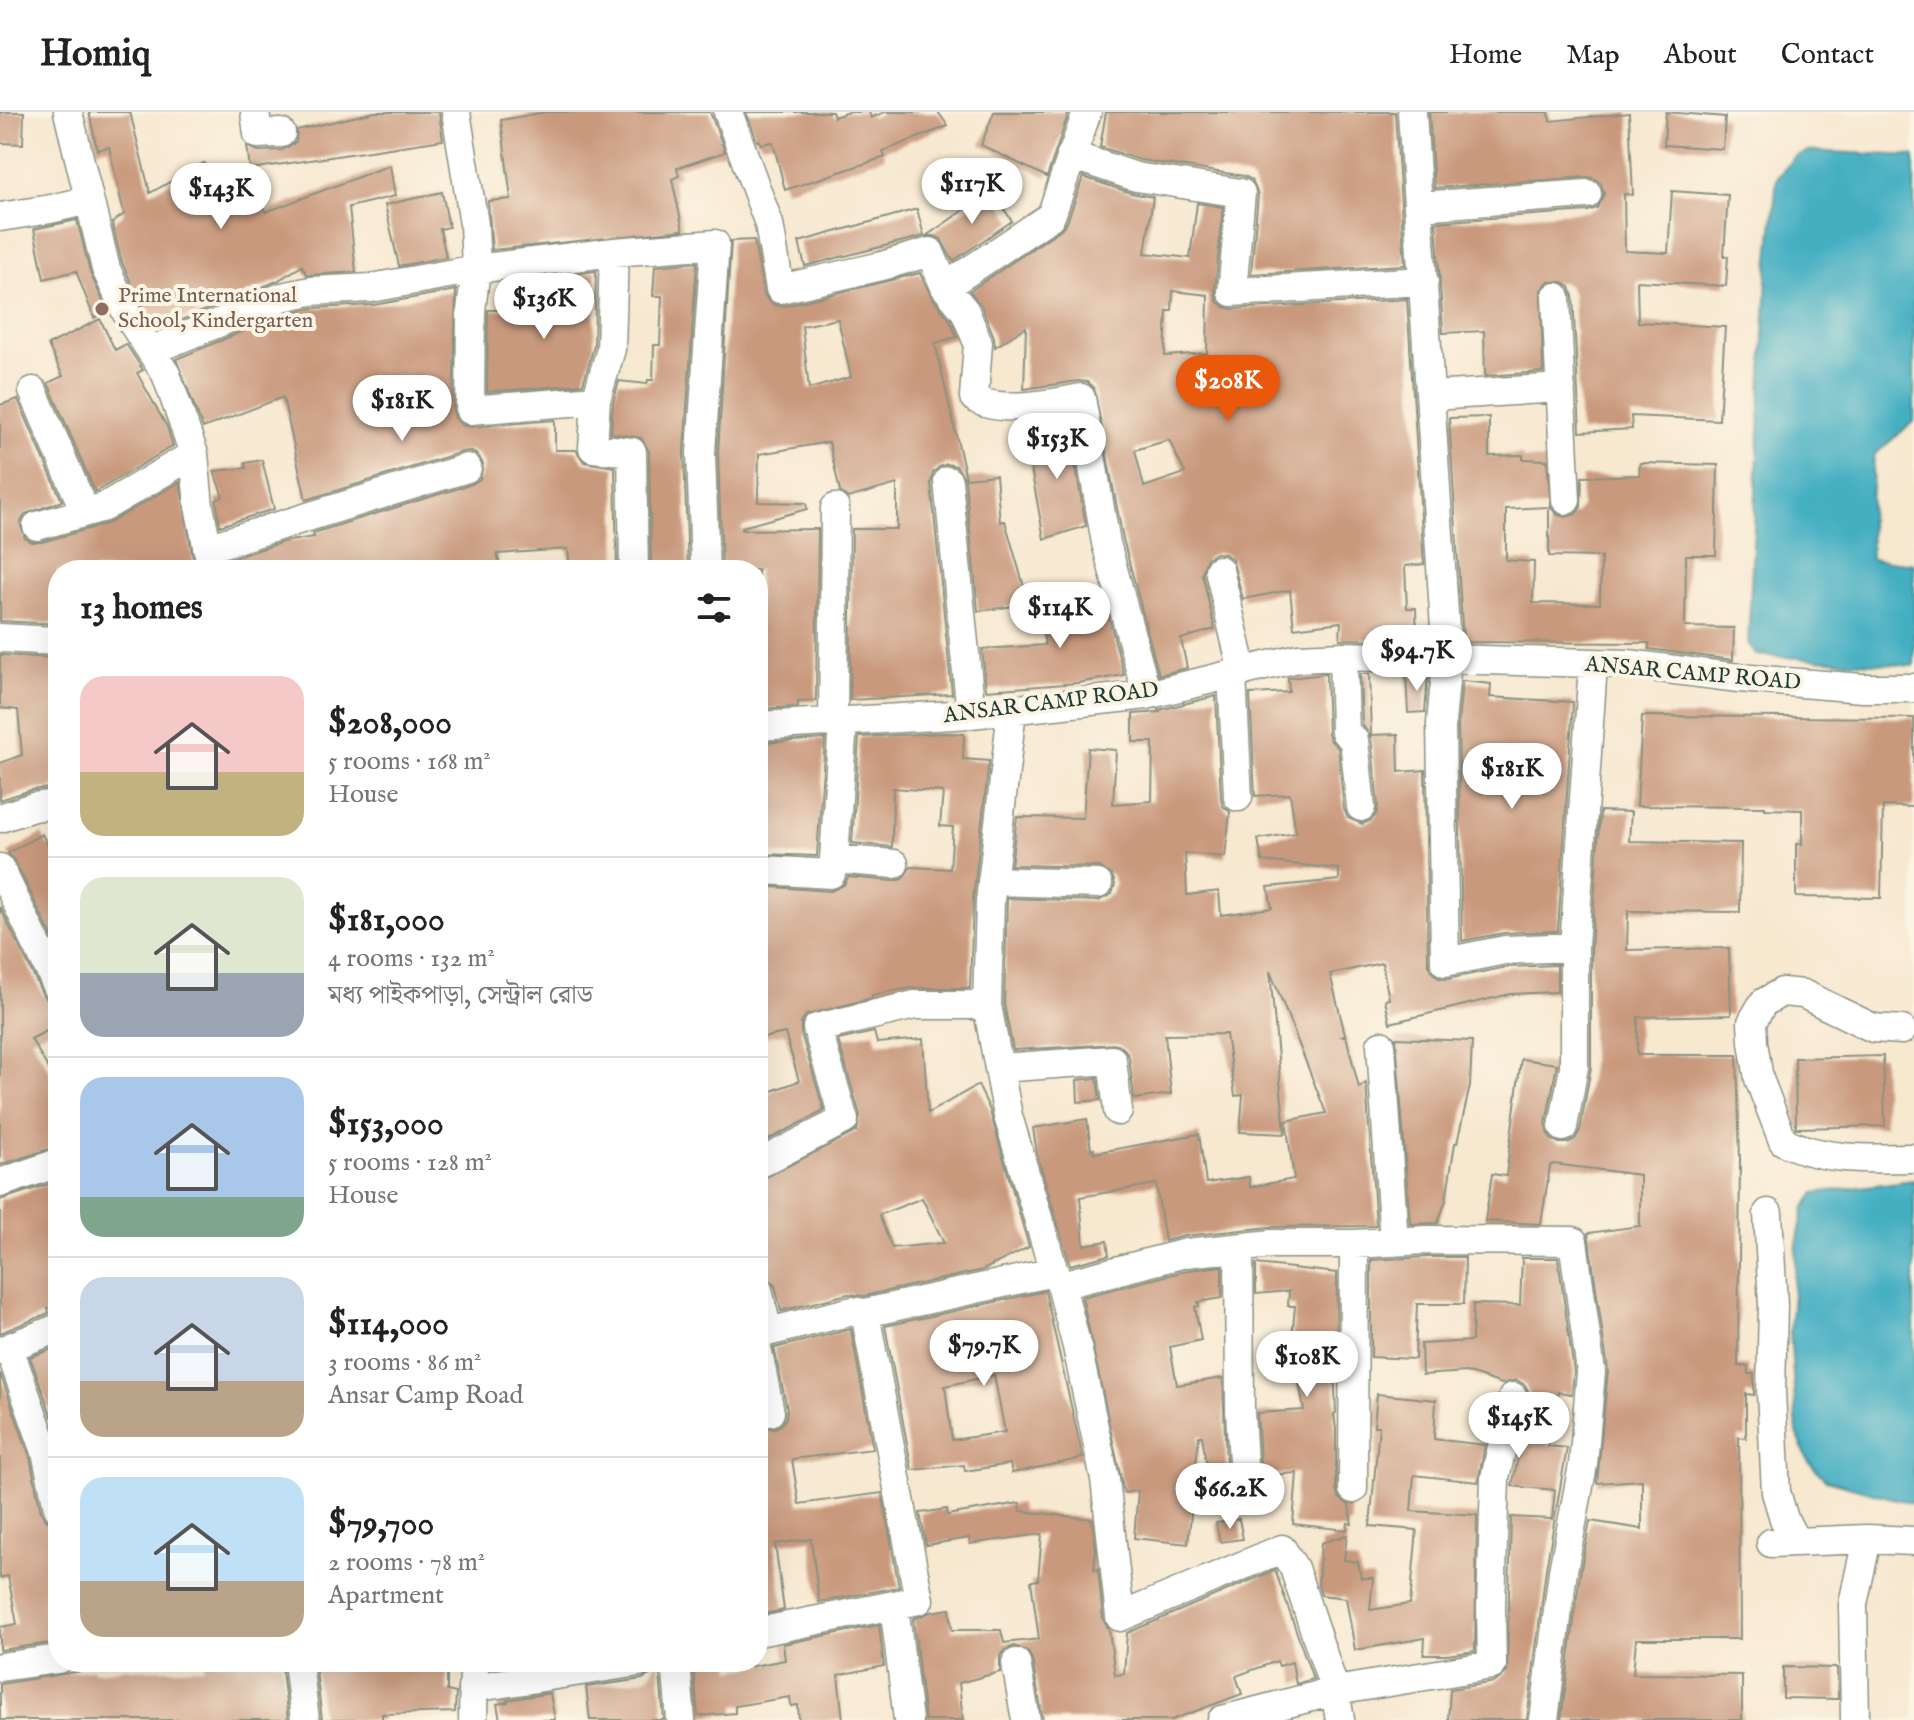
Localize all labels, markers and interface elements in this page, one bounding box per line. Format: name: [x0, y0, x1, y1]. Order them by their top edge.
text: Homiq: [40, 31, 151, 79]
text: Home: [1449, 38, 1522, 73]
text: Map: [1566, 38, 1620, 73]
text: About: [1664, 38, 1737, 73]
text: Contact: [1781, 38, 1874, 73]
pin: $117K: [916, 158, 1028, 226]
pin: $143K: [165, 163, 277, 231]
text: $117K: [940, 167, 1004, 200]
text: $143K: [188, 172, 254, 205]
pin: $136K: [488, 273, 600, 341]
place label: Prime International School, Kindergarten: [118, 282, 314, 335]
text: $136K: [512, 282, 576, 315]
marker: Prime International School, Kindergarten: [93, 300, 111, 318]
pin: $208K: [1172, 355, 1284, 423]
text: $208K: [1194, 364, 1262, 397]
pin: $181K: [346, 375, 458, 443]
text: $181K: [371, 384, 433, 417]
pin: $153K: [1001, 413, 1113, 481]
text: $153K: [1026, 422, 1088, 455]
pin: $114K: [1004, 582, 1116, 650]
icon: filters: [692, 586, 736, 630]
text: 13 homes: [80, 587, 203, 630]
text: $114K: [1027, 591, 1093, 624]
pin: $94.7K: [1352, 625, 1482, 693]
text: $94.7K: [1380, 634, 1454, 667]
street label: ANSAR CAMP ROAD: [1583, 651, 1802, 697]
street label: ANSAR CAMP ROAD: [941, 676, 1160, 730]
text: $208,000: [328, 702, 452, 745]
icon: home: [144, 708, 240, 804]
pin: $181K: [1456, 743, 1568, 811]
text: 5 rooms · 168 m²: [328, 745, 491, 778]
text: $181K: [1481, 752, 1543, 785]
text: House: [328, 778, 398, 811]
text: $181,000: [328, 899, 445, 942]
icon: home: [144, 909, 240, 1005]
text: 4 rooms · 132 m²: [328, 942, 495, 975]
text: মধ্য পাইকপাড়া, সেন্ট্রাল রোড: [328, 979, 593, 1012]
text: $153,000: [328, 1103, 444, 1146]
icon: home: [144, 1109, 240, 1205]
text: 5 rooms · 128 m²: [328, 1146, 492, 1179]
text: House: [328, 1179, 398, 1212]
text: $114,000: [328, 1303, 449, 1346]
icon: home: [144, 1309, 240, 1405]
pin: $79.7K: [919, 1320, 1049, 1388]
text: $79.7K: [947, 1329, 1021, 1362]
pin: $108K: [1251, 1331, 1363, 1399]
text: $108K: [1274, 1340, 1340, 1373]
text: 3 rooms · 86 m²: [328, 1346, 481, 1379]
text: Ansar Camp Road: [328, 1379, 523, 1412]
pin: $145K: [1463, 1392, 1575, 1460]
text: $145K: [1487, 1401, 1551, 1434]
pin: $66.2K: [1165, 1463, 1295, 1531]
text: $66.2K: [1194, 1472, 1266, 1505]
text: $79,700: [328, 1503, 434, 1546]
icon: home: [144, 1509, 240, 1605]
text: 2 rooms · 78 m²: [328, 1546, 485, 1579]
text: Apartment: [328, 1579, 444, 1612]

